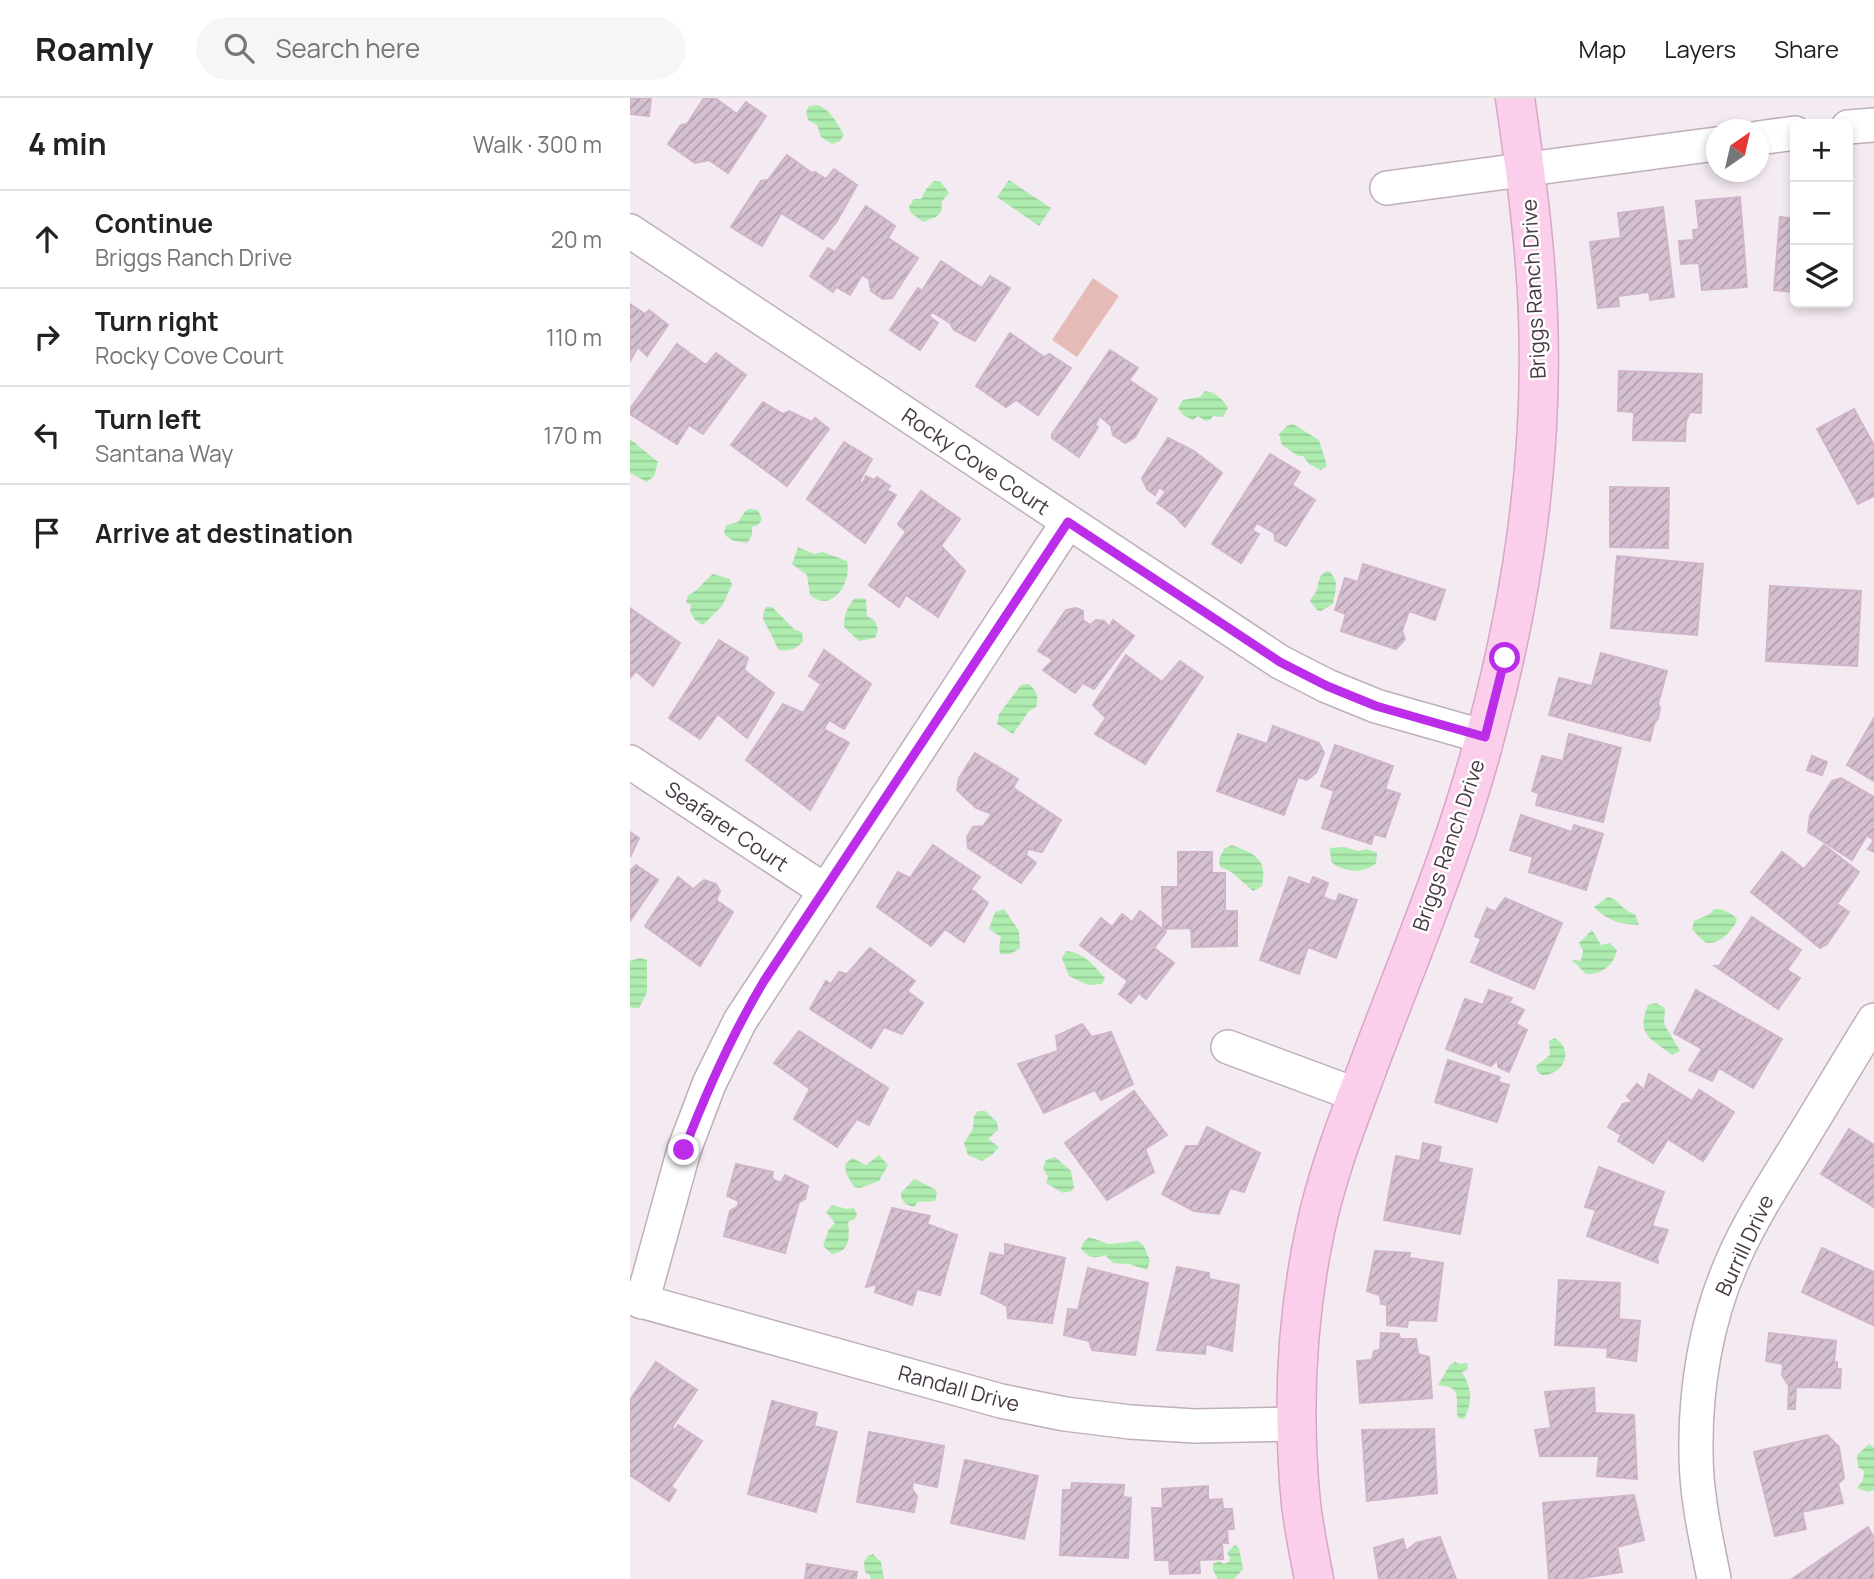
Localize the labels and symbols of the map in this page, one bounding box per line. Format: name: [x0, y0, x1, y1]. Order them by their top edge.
north arrow: [1706, 119, 1769, 182]
street label: Briggs Ranch Drive: [1514, 198, 1552, 380]
street label: Rocky Cove Court: [897, 401, 1055, 521]
route start: [1489, 642, 1520, 673]
street label: Briggs Ranch Drive: [1405, 755, 1491, 935]
street label: Seafarer Court: [660, 774, 794, 878]
route end: [668, 1134, 699, 1165]
street label: Burrill Drive: [1708, 1190, 1780, 1300]
street label: Randall Drive: [895, 1358, 1023, 1418]

